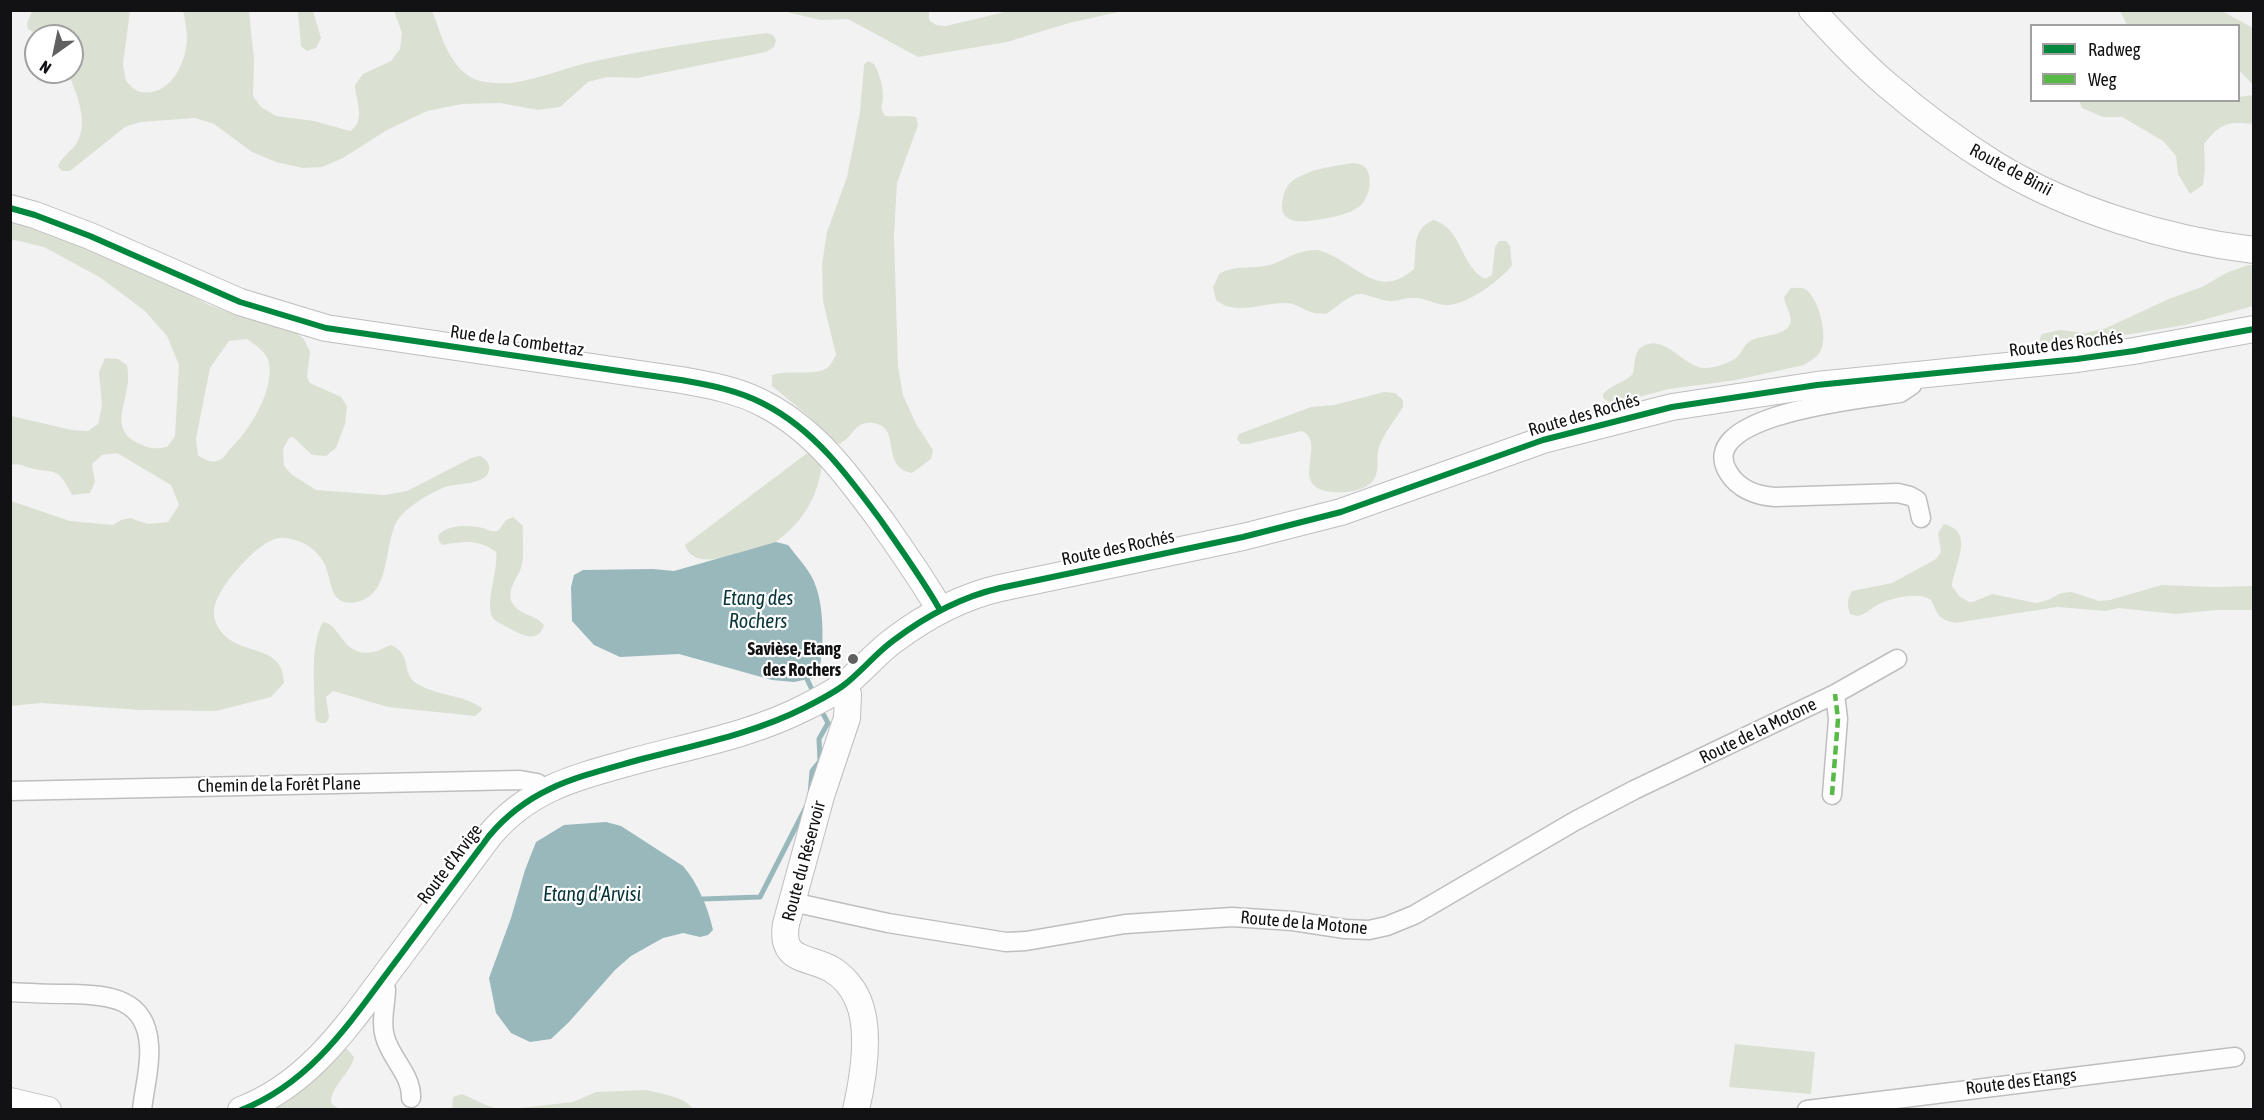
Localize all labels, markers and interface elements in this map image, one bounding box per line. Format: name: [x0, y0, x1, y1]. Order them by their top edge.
north arrow: [24, 24, 84, 84]
legend: [2030, 24, 2240, 102]
text: Radweg: [2088, 39, 2140, 60]
text: N: [36, 57, 54, 78]
text: Weg: [2088, 69, 2116, 90]
street label: Route de Binii: [1966, 139, 2056, 201]
street label: Rue de la Combettaz: [449, 321, 585, 361]
street label: Route des Rochés: [2008, 326, 2124, 362]
street label: Route des Rochés: [1526, 389, 1642, 441]
street label: Route des Rochés: [1060, 526, 1176, 570]
water label: Etang des Rochers: [723, 587, 793, 634]
place label: Savièse, Etang des Rochers: [747, 638, 841, 680]
marker: Savièse, Etang des Rochers: [846, 652, 860, 666]
street label: Route de la Motone: [1696, 693, 1820, 769]
street label: Chemin de la Forêt Plane: [197, 773, 361, 797]
street label: Route du Réservoir: [778, 798, 830, 924]
street label: Route d'Arvige: [413, 820, 487, 908]
water label: Etang d'Arvisi: [543, 883, 641, 907]
street label: Route de la Motone: [1240, 907, 1368, 939]
street label: Route des Etangs: [1964, 1064, 2078, 1100]

